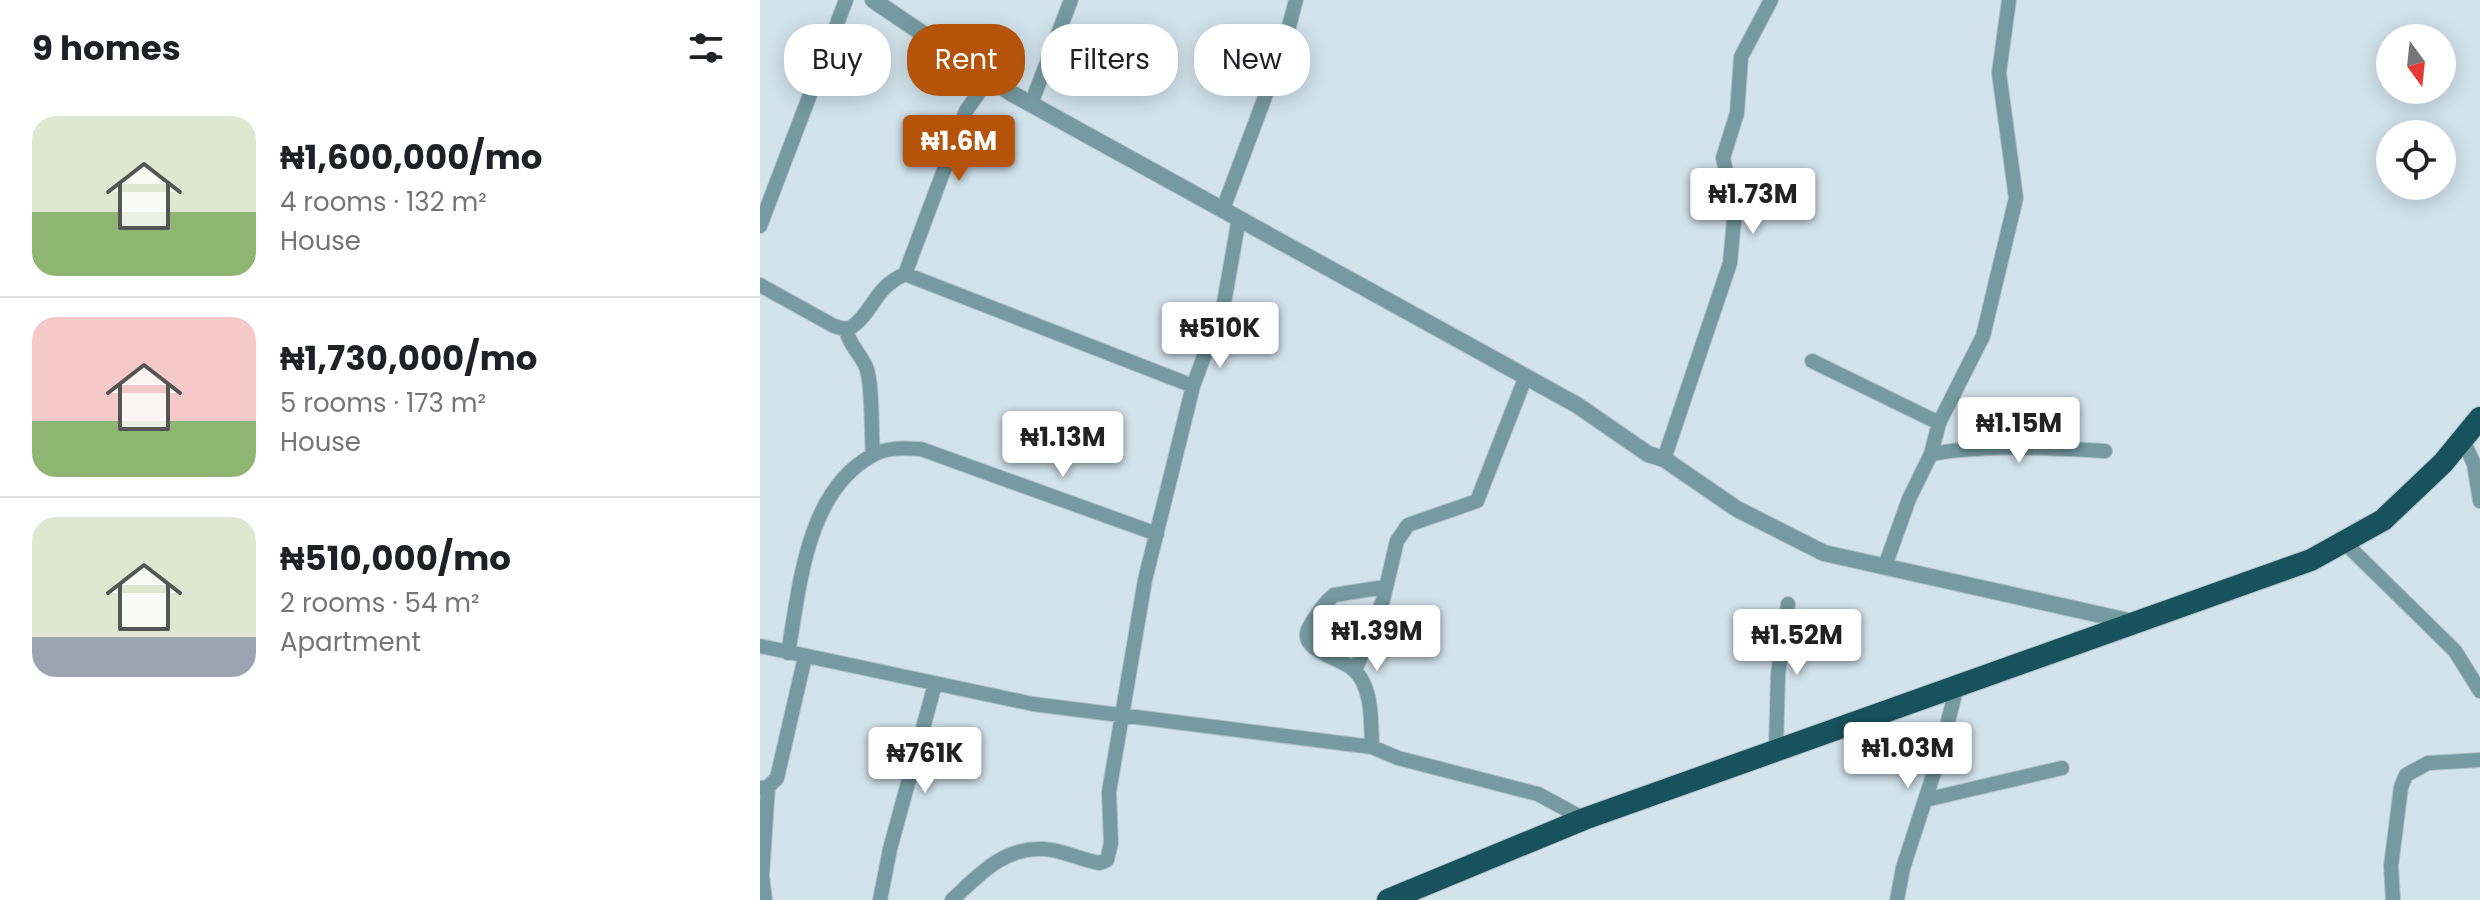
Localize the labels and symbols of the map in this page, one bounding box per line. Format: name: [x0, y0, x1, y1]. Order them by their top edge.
north arrow: [2376, 24, 2456, 104]
pin: ₦1.6M: [903, 115, 1015, 183]
pin: ₦1.73M: [1688, 168, 1818, 236]
pin: ₦510K: [1164, 302, 1276, 370]
pin: ₦1.15M: [1954, 397, 2084, 465]
pin: ₦1.13M: [998, 411, 1128, 479]
pin: ₦1.39M: [1312, 605, 1442, 673]
pin: ₦1.52M: [1732, 609, 1862, 677]
pin: ₦1.03M: [1843, 722, 1973, 790]
pin: ₦761K: [869, 727, 981, 795]

